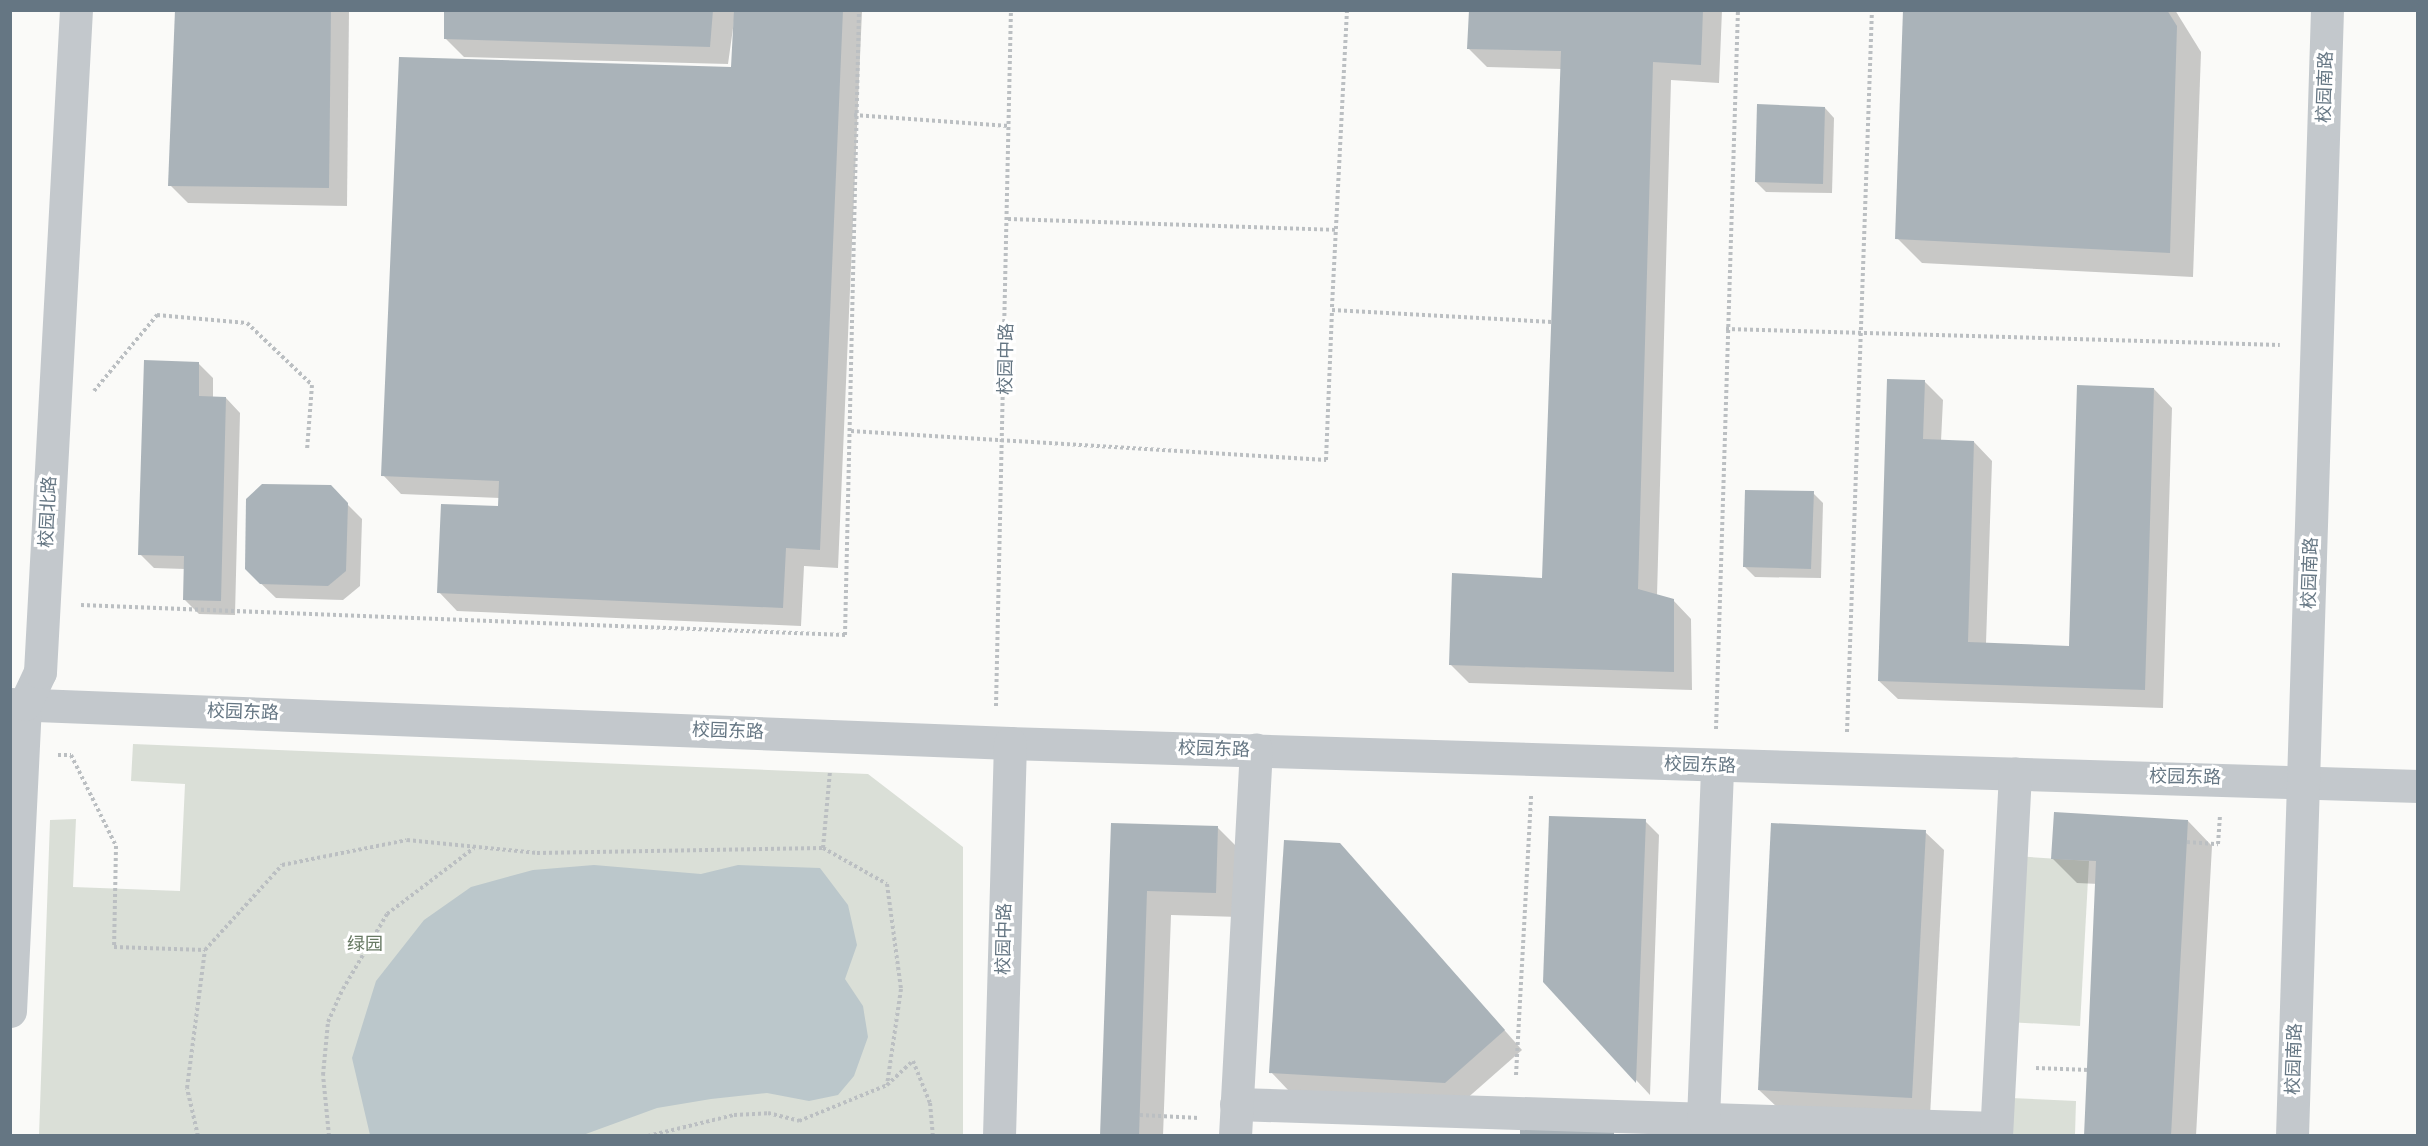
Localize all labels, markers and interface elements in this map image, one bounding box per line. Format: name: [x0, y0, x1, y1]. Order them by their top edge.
street label: 校园南路: [2313, 51, 2337, 123]
street label: 校园中路: [995, 323, 1017, 395]
street label: 校园北路: [35, 475, 61, 549]
street label: 校园南路: [2298, 537, 2322, 609]
street label: 校园东路: [207, 700, 279, 724]
street label: 校园东路: [692, 719, 764, 743]
street label: 校园东路: [1178, 737, 1250, 761]
street label: 校园东路: [1664, 753, 1736, 777]
street label: 校园东路: [2149, 766, 2221, 788]
street label: 校园中路: [993, 903, 1015, 975]
park label: 绿园: [347, 933, 383, 955]
street label: 校园南路: [2282, 1023, 2306, 1095]

